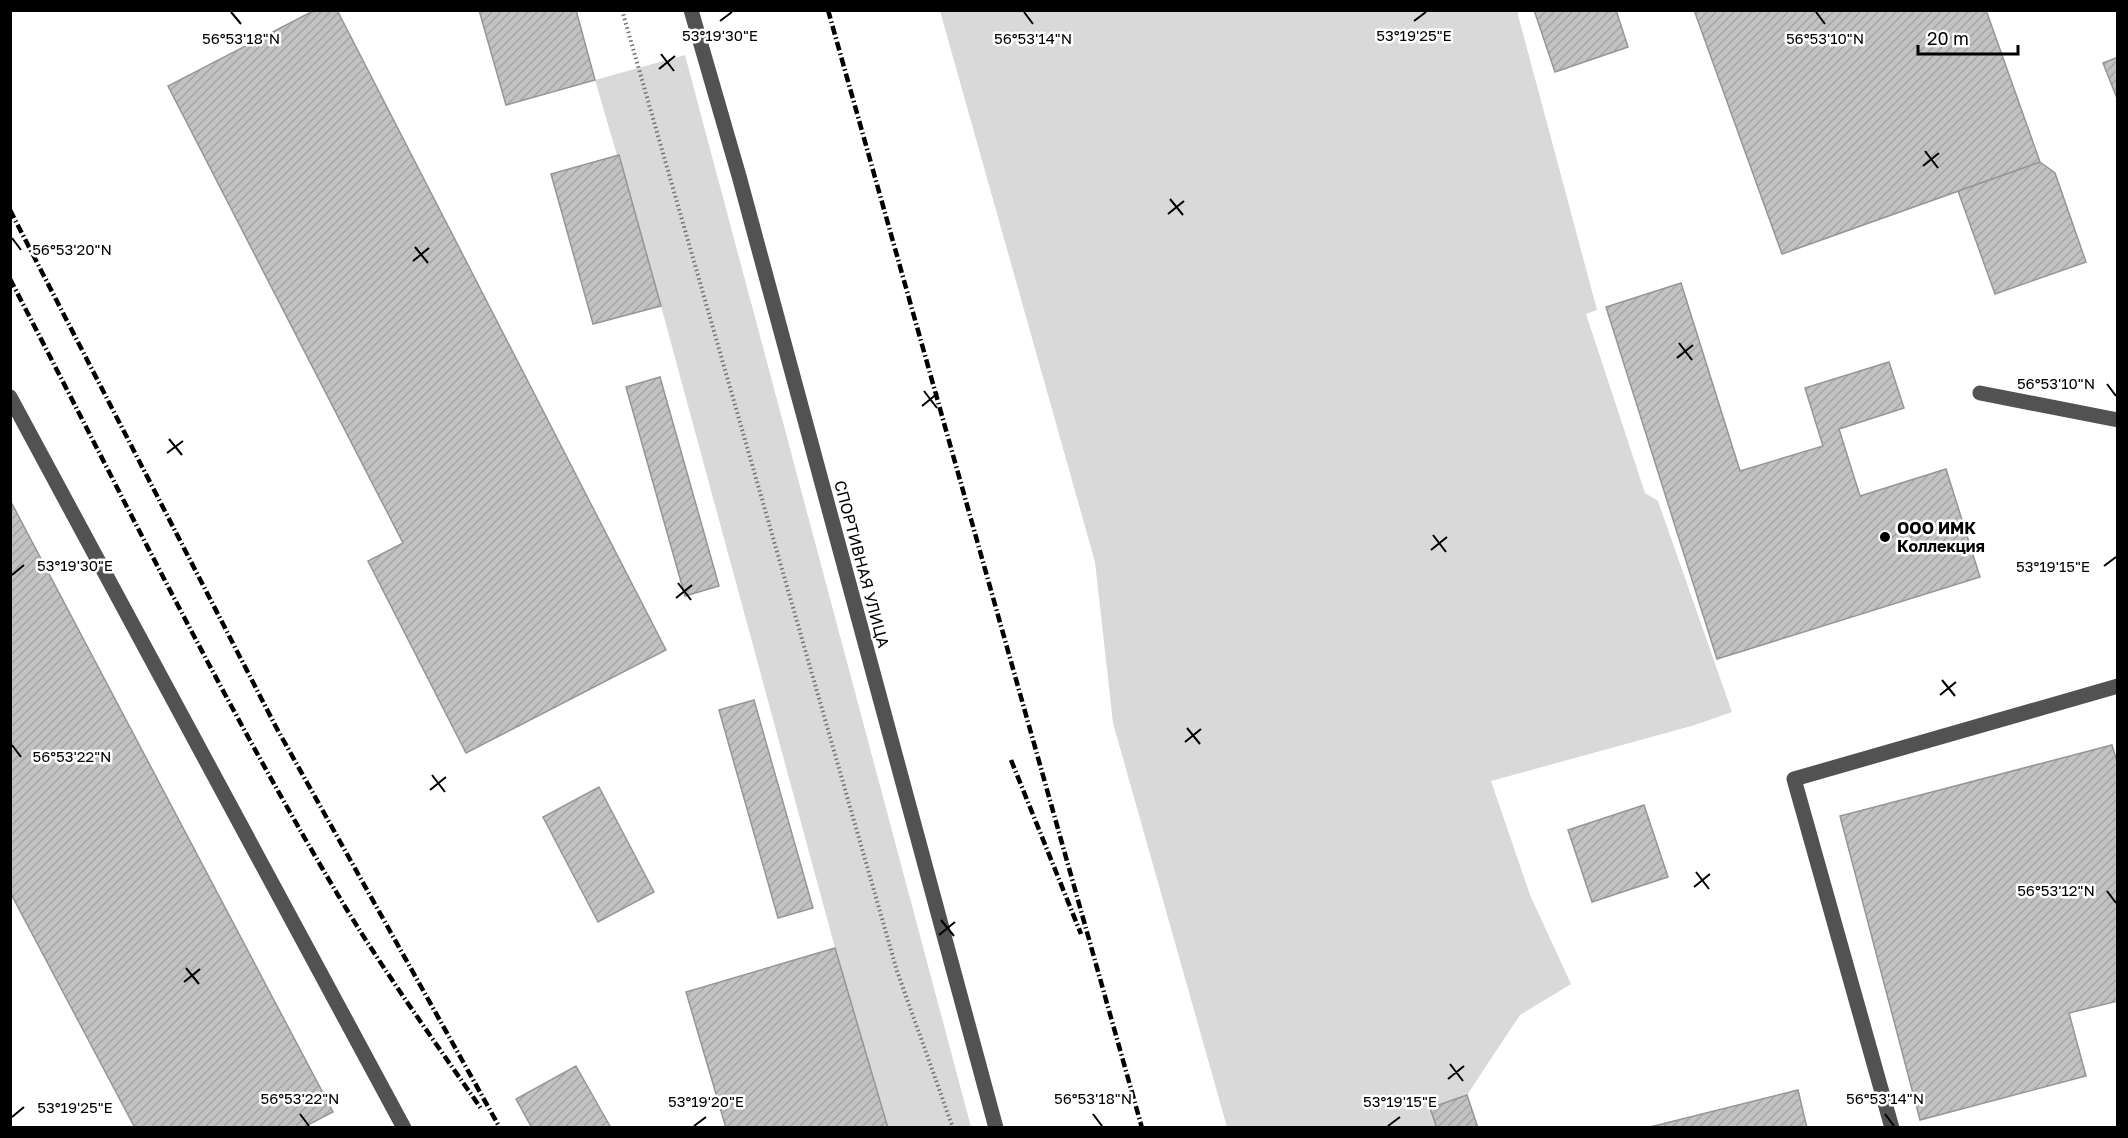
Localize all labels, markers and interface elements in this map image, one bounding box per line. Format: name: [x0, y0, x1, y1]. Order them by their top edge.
scale bar: [1918, 18, 2018, 56]
text: 53°19'30"E: [682, 26, 758, 44]
text: 53°19'25"E: [1376, 26, 1452, 44]
text: 20 m: [1927, 27, 1969, 49]
text: 56°53'18"N: [202, 29, 280, 47]
text: 56°53'14"N: [994, 29, 1072, 47]
text: 56°53'10"N: [1786, 29, 1864, 47]
text: 56°53'20"N: [32, 240, 112, 258]
text: 56°53'10"N: [2017, 374, 2095, 392]
street label: СПОРТИВНАЯ УЛИЦА: [830, 478, 894, 650]
place label: ООО ИМК Коллекция: [1897, 518, 1985, 556]
marker: ООО ИМК Коллекция: [1878, 530, 1892, 544]
text: 53°19'30"E: [37, 556, 113, 574]
text: 53°19'15"E: [2016, 557, 2090, 575]
text: 56°53'22"N: [32, 747, 112, 765]
text: 56°53'12"N: [2017, 881, 2095, 899]
text: 56°53'22"N: [260, 1089, 340, 1107]
text: 56°53'18"N: [1054, 1089, 1132, 1107]
text: 56°53'14"N: [1846, 1089, 1924, 1107]
text: 53°19'20"E: [668, 1092, 744, 1110]
text: 53°19'15"E: [1363, 1092, 1437, 1110]
text: 53°19'25"E: [37, 1098, 113, 1116]

